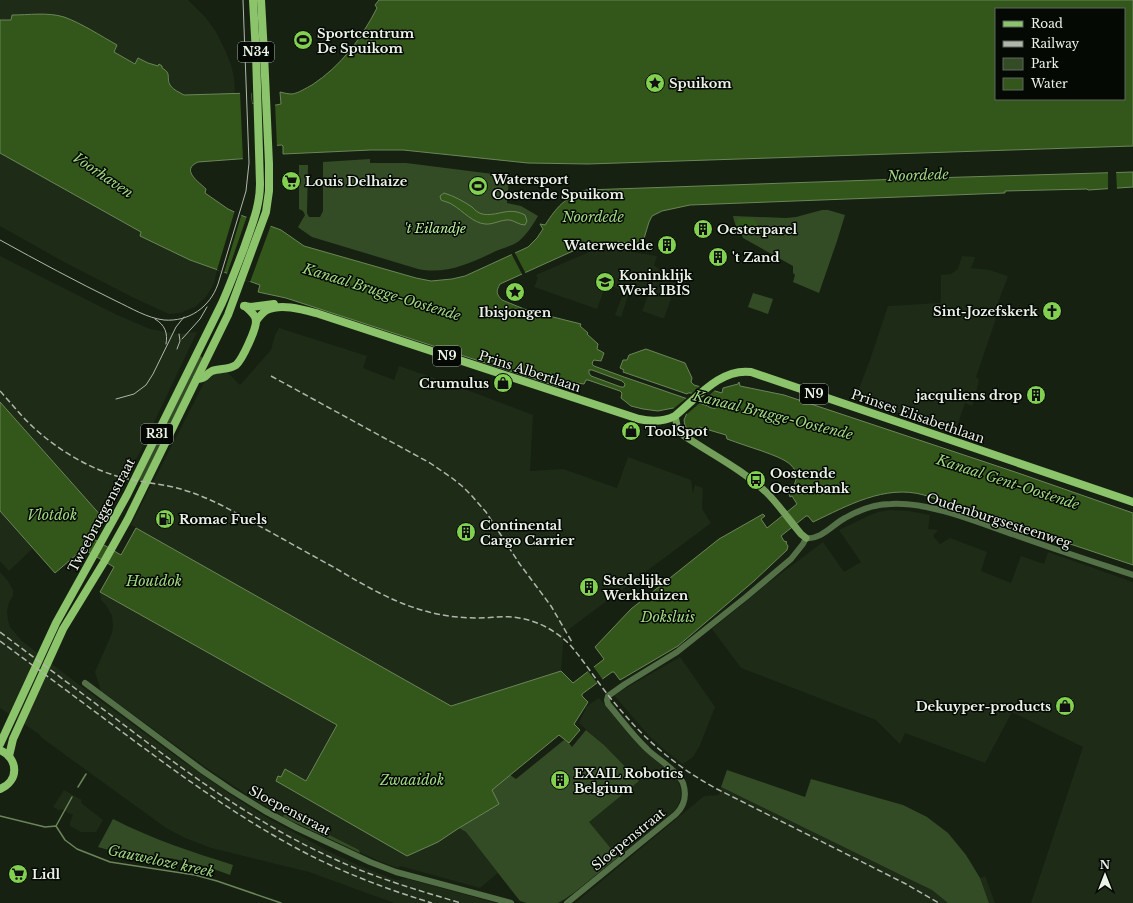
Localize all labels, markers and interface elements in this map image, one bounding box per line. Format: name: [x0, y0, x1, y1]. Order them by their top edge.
legend: [995, 8, 1125, 100]
text: Road: [1031, 16, 1063, 31]
place label: Sportcentrum De Spuikom: [317, 25, 415, 57]
sports icon: Sportcentrum De Spuikom: [292, 29, 314, 51]
text: Railway: [1031, 36, 1080, 51]
road number: N34: [238, 42, 274, 62]
text: Park: [1031, 56, 1059, 71]
place icon: Spuikom: [644, 72, 666, 94]
place label: Spuikom: [669, 75, 732, 92]
text: Water: [1030, 76, 1068, 91]
water label: Voorhaven: [69, 148, 137, 202]
water label: Noordede: [886, 165, 950, 185]
supermarket icon: Louis Delhaize: [280, 170, 302, 192]
place label: Watersport Oostende Spuikom: [491, 171, 624, 203]
place label: Louis Delhaize: [305, 173, 408, 190]
sports icon: Watersport Oostende Spuikom: [467, 175, 489, 197]
water label: Noordede: [561, 208, 624, 226]
building icon: Oesterparel: [692, 218, 714, 240]
park label: 't Eilandje: [404, 220, 466, 237]
place label: Oesterparel: [717, 221, 797, 238]
building icon: Waterweelde: [656, 234, 678, 256]
place label: Waterweelde: [563, 237, 653, 254]
building icon: 't Zand: [707, 246, 729, 268]
place label: 't Zand: [732, 249, 780, 266]
water label: Kanaal Brugge-Oostende: [300, 259, 464, 325]
place label: Koninklijk Werk IBIS: [618, 267, 693, 299]
school or university icon: Koninklijk Werk IBIS: [594, 271, 616, 293]
place icon: Ibisjongen: [504, 281, 526, 303]
church icon: Sint-Jozefskerk: [1041, 300, 1063, 322]
place label: Sint-Jozefskerk: [933, 303, 1038, 320]
place label: Ibisjongen: [479, 304, 552, 321]
road number: N9: [433, 346, 461, 366]
street label: Prins Albertlaan: [477, 347, 583, 396]
shop icon: Crumulus: [492, 372, 514, 394]
place label: Crumulus: [419, 375, 489, 392]
road number: N9: [800, 384, 828, 404]
building icon: jacquliens drop: [1025, 384, 1047, 406]
water label: Kanaal Brugge-Oostende: [690, 386, 855, 444]
street label: Prinses Elisabethlaan: [849, 386, 987, 447]
place label: jacquliens drop: [914, 387, 1022, 404]
shop icon: ToolSpot: [620, 420, 642, 442]
place label: ToolSpot: [645, 423, 708, 440]
road number: R31: [141, 424, 173, 444]
water label: Kanaal Gent-Oostende: [933, 450, 1082, 514]
street label: Tweebruggenstraat: [64, 455, 139, 575]
place label: Oostende Oesterbank: [770, 465, 850, 497]
bus stop icon: Oostende Oesterbank: [745, 469, 767, 491]
street label: Oudenburgsesteenweg: [924, 489, 1074, 552]
water label: Vlotdok: [27, 506, 77, 524]
fuel station icon: Romac Fuels: [154, 508, 176, 530]
place label: Romac Fuels: [179, 511, 267, 528]
place label: Continental Cargo Carrier: [480, 517, 575, 549]
building icon: Continental Cargo Carrier: [455, 521, 477, 543]
water label: Houtdok: [125, 572, 182, 590]
place label: Stedelijke Werkhuizen: [602, 572, 689, 604]
building icon: Stedelijke Werkhuizen: [578, 576, 600, 598]
water label: Doksluis: [640, 608, 695, 626]
shop icon: Dekuyper-products: [1054, 695, 1076, 717]
place label: Dekuyper-products: [916, 698, 1051, 715]
place label: EXAIL Robotics Belgium: [574, 765, 683, 797]
building icon: EXAIL Robotics Belgium: [549, 769, 571, 791]
water label: Zwaaidok: [379, 771, 444, 789]
street label: Sloepenstraat: [246, 782, 334, 839]
street label: Sloepenstraat: [588, 804, 669, 874]
water label: Gauweloze kreek: [106, 841, 216, 881]
north arrow: [1085, 855, 1125, 895]
text: N: [1100, 858, 1111, 872]
supermarket icon: Lidl: [7, 863, 29, 885]
place label: Lidl: [32, 866, 61, 883]

